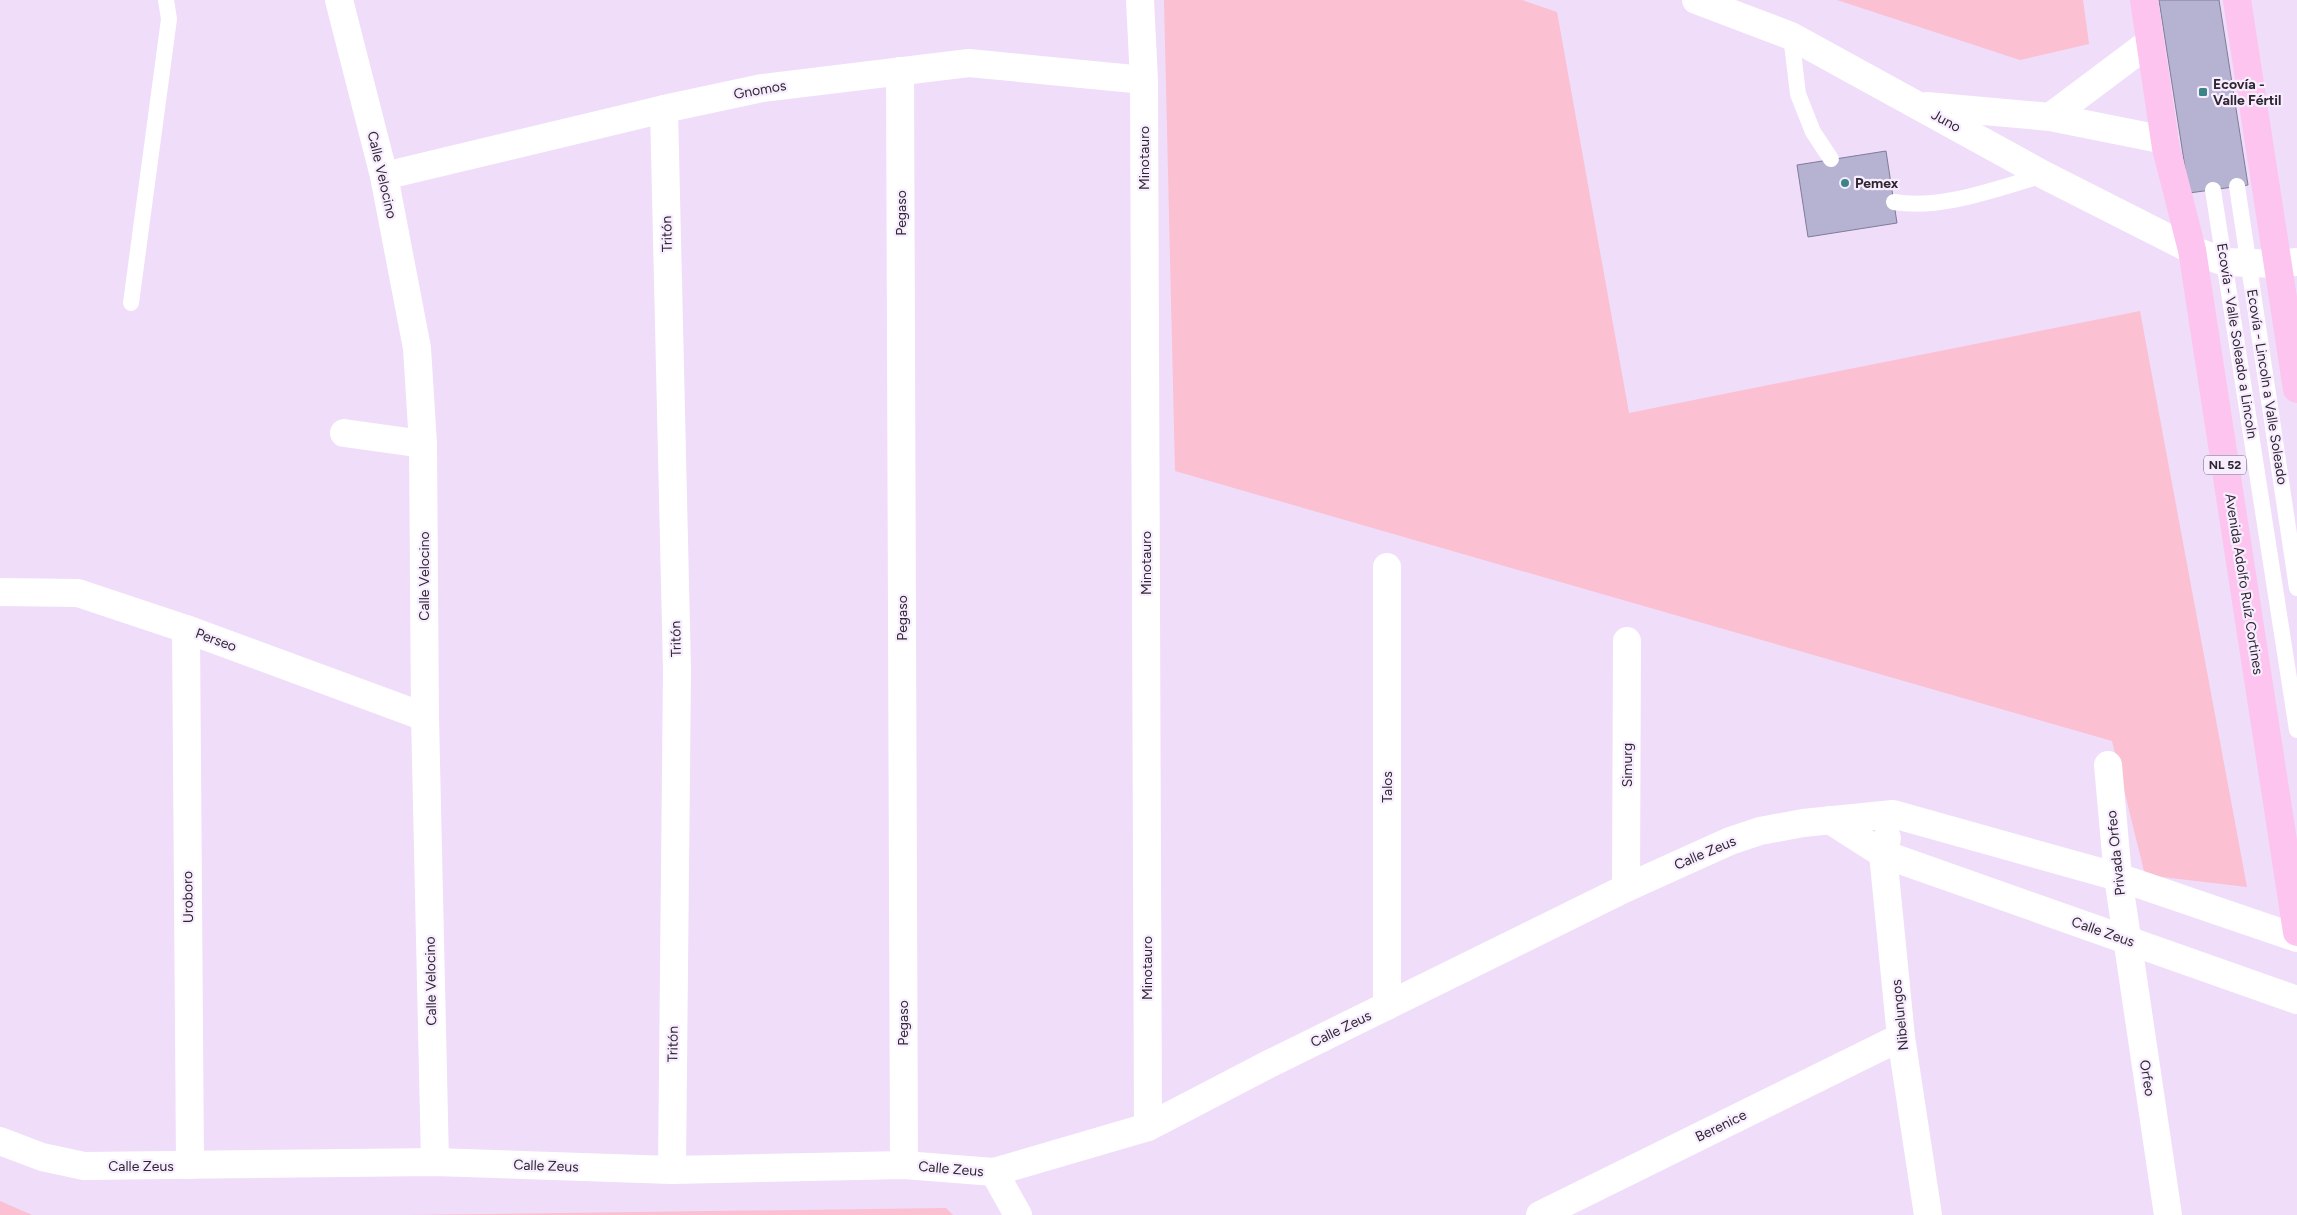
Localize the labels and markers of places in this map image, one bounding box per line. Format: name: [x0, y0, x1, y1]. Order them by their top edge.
place label: Ecovía - Valle Fértil: [2213, 76, 2281, 109]
marker: Ecovía - Valle Fértil: [2197, 86, 2209, 98]
place label: Pemex: [1855, 175, 1899, 192]
marker: Pemex: [1839, 177, 1851, 189]

